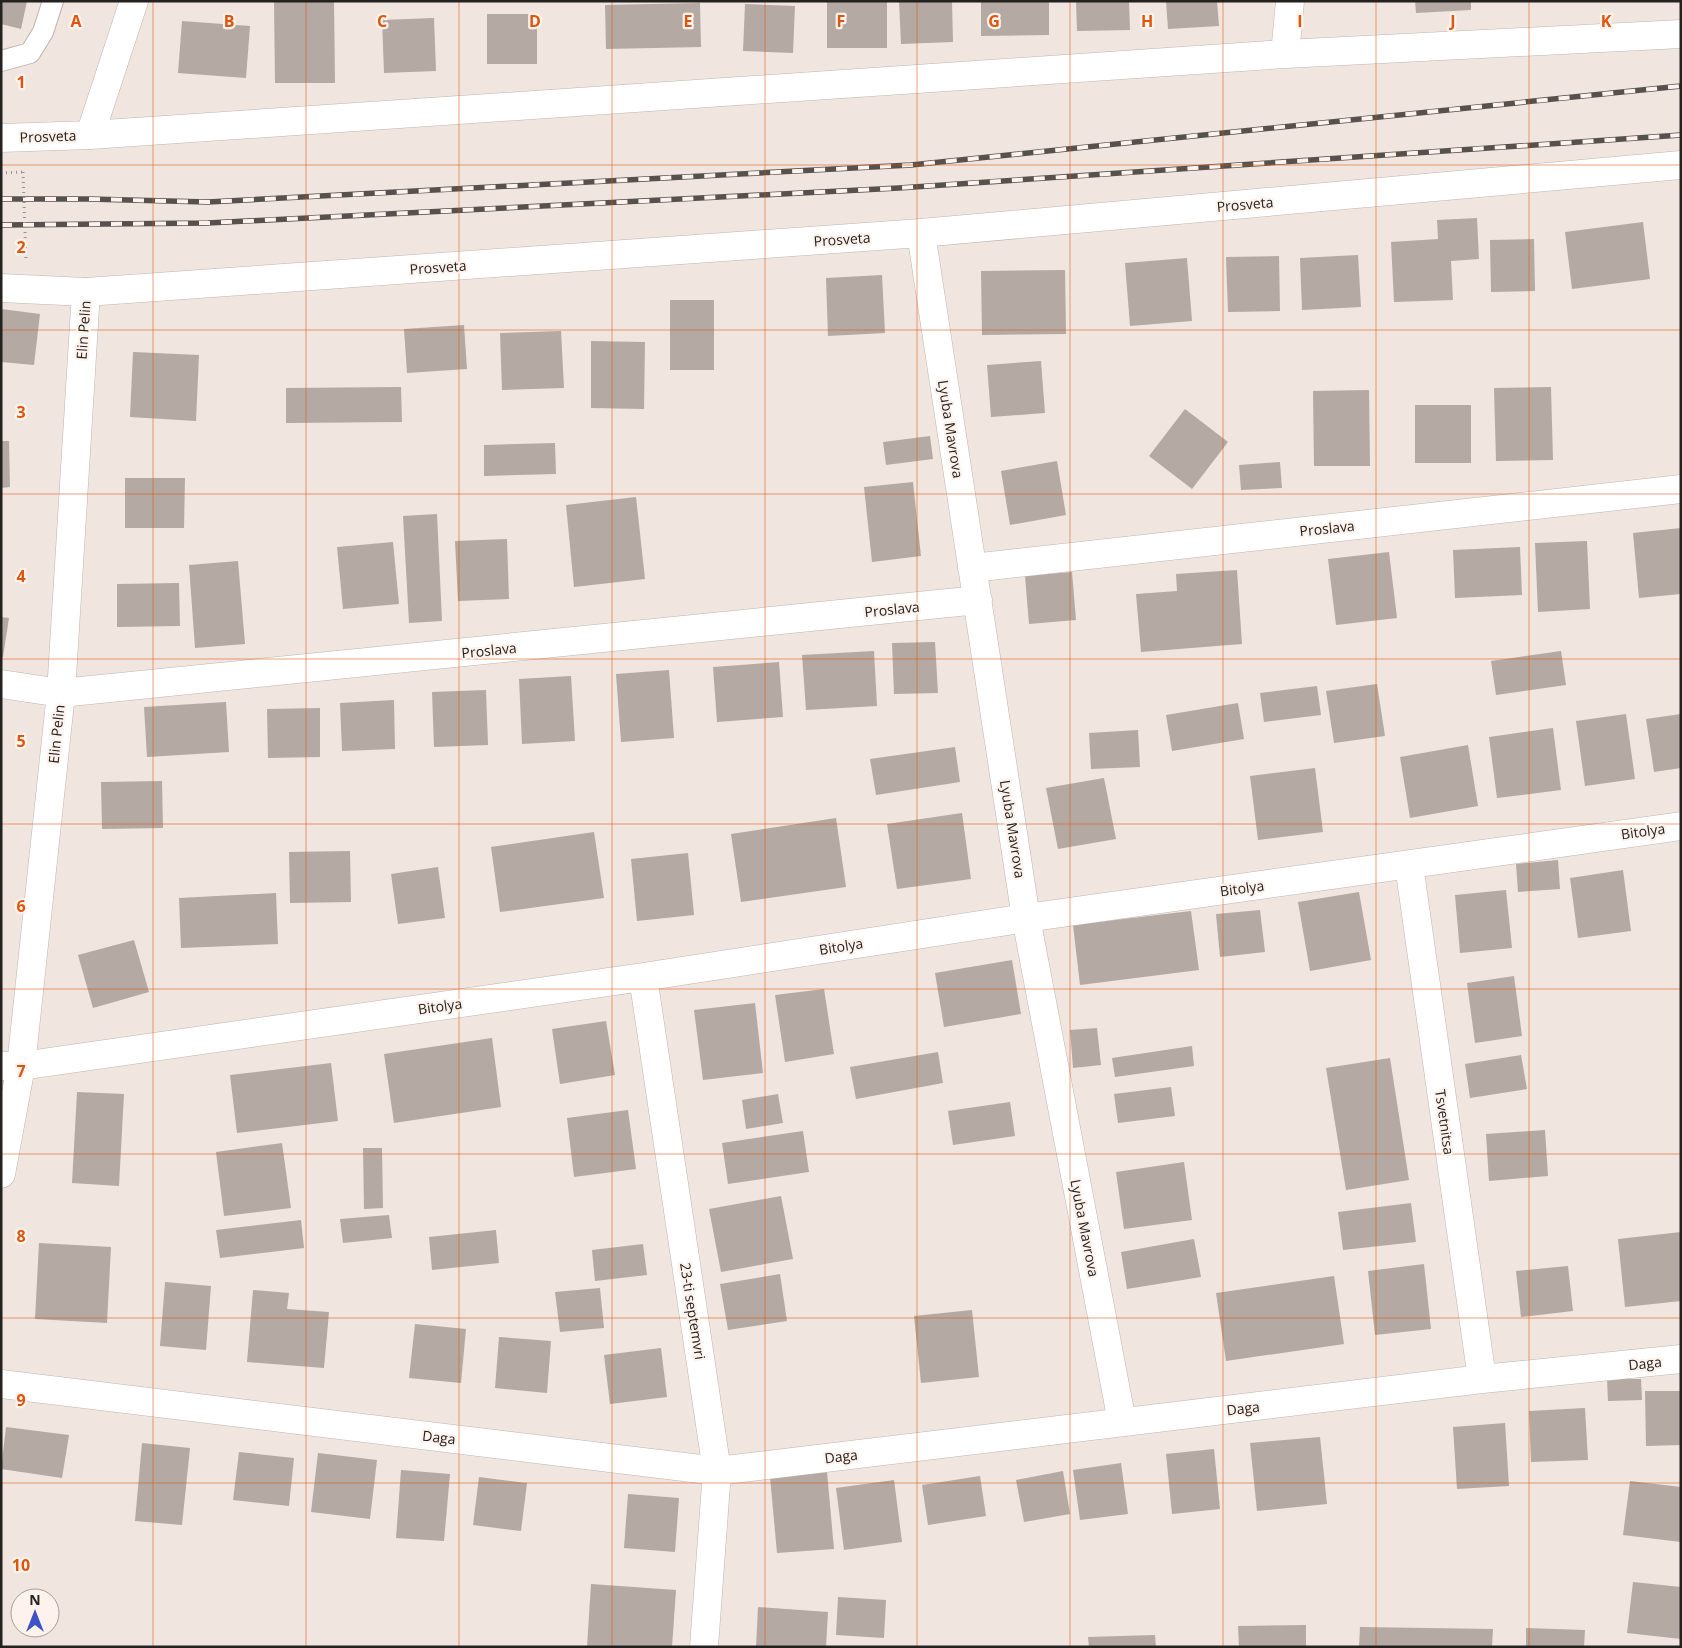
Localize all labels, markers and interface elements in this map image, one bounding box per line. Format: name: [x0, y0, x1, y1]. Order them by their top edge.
text: A: [70, 10, 82, 32]
text: B: [224, 10, 234, 32]
text: C: [377, 10, 387, 32]
text: D: [529, 10, 541, 32]
text: E: [684, 10, 693, 32]
text: F: [837, 10, 845, 32]
text: G: [988, 10, 1000, 32]
text: H: [1141, 10, 1153, 32]
text: I: [1297, 10, 1303, 32]
text: J: [1448, 10, 1456, 32]
text: K: [1601, 10, 1612, 32]
text: 1: [16, 71, 26, 93]
street label: Prosveta: [19, 126, 77, 146]
street label: Prosveta: [1216, 192, 1274, 216]
street label: Prosveta: [813, 228, 871, 250]
text: 2: [16, 236, 26, 258]
street label: Prosveta: [409, 256, 467, 278]
street label: Elin Pelin: [71, 300, 95, 360]
street label: Lyuba Mavrova: [934, 379, 968, 479]
text: 3: [16, 401, 26, 423]
street label: Proslava: [1298, 516, 1356, 540]
text: 4: [16, 565, 26, 587]
street label: Proslava: [863, 597, 921, 621]
street label: Proslava: [460, 638, 518, 662]
street label: Elin Pelin: [43, 704, 69, 764]
text: 5: [16, 730, 26, 752]
street label: Lyuba Mavrova: [996, 779, 1030, 879]
street label: Bitolya: [1620, 819, 1666, 843]
street label: Bitolya: [1219, 876, 1265, 900]
text: 6: [16, 895, 26, 917]
street label: Bitolya: [818, 933, 864, 959]
street label: Bitolya: [417, 994, 463, 1018]
text: 7: [16, 1060, 26, 1082]
street label: Tsvetnitsa: [1431, 1088, 1459, 1156]
street label: Lyuba Mavrova: [1066, 1178, 1104, 1278]
text: 8: [16, 1225, 26, 1247]
street label: 23-ti septemvri: [676, 1261, 710, 1361]
street label: Daga: [1627, 1352, 1663, 1374]
text: 9: [16, 1389, 26, 1411]
street label: Daga: [1225, 1397, 1261, 1419]
street label: Daga: [421, 1426, 457, 1448]
street label: Daga: [823, 1445, 859, 1467]
text: 10: [12, 1554, 30, 1576]
north arrow: [10, 1588, 60, 1638]
text: N: [29, 1590, 41, 1609]

